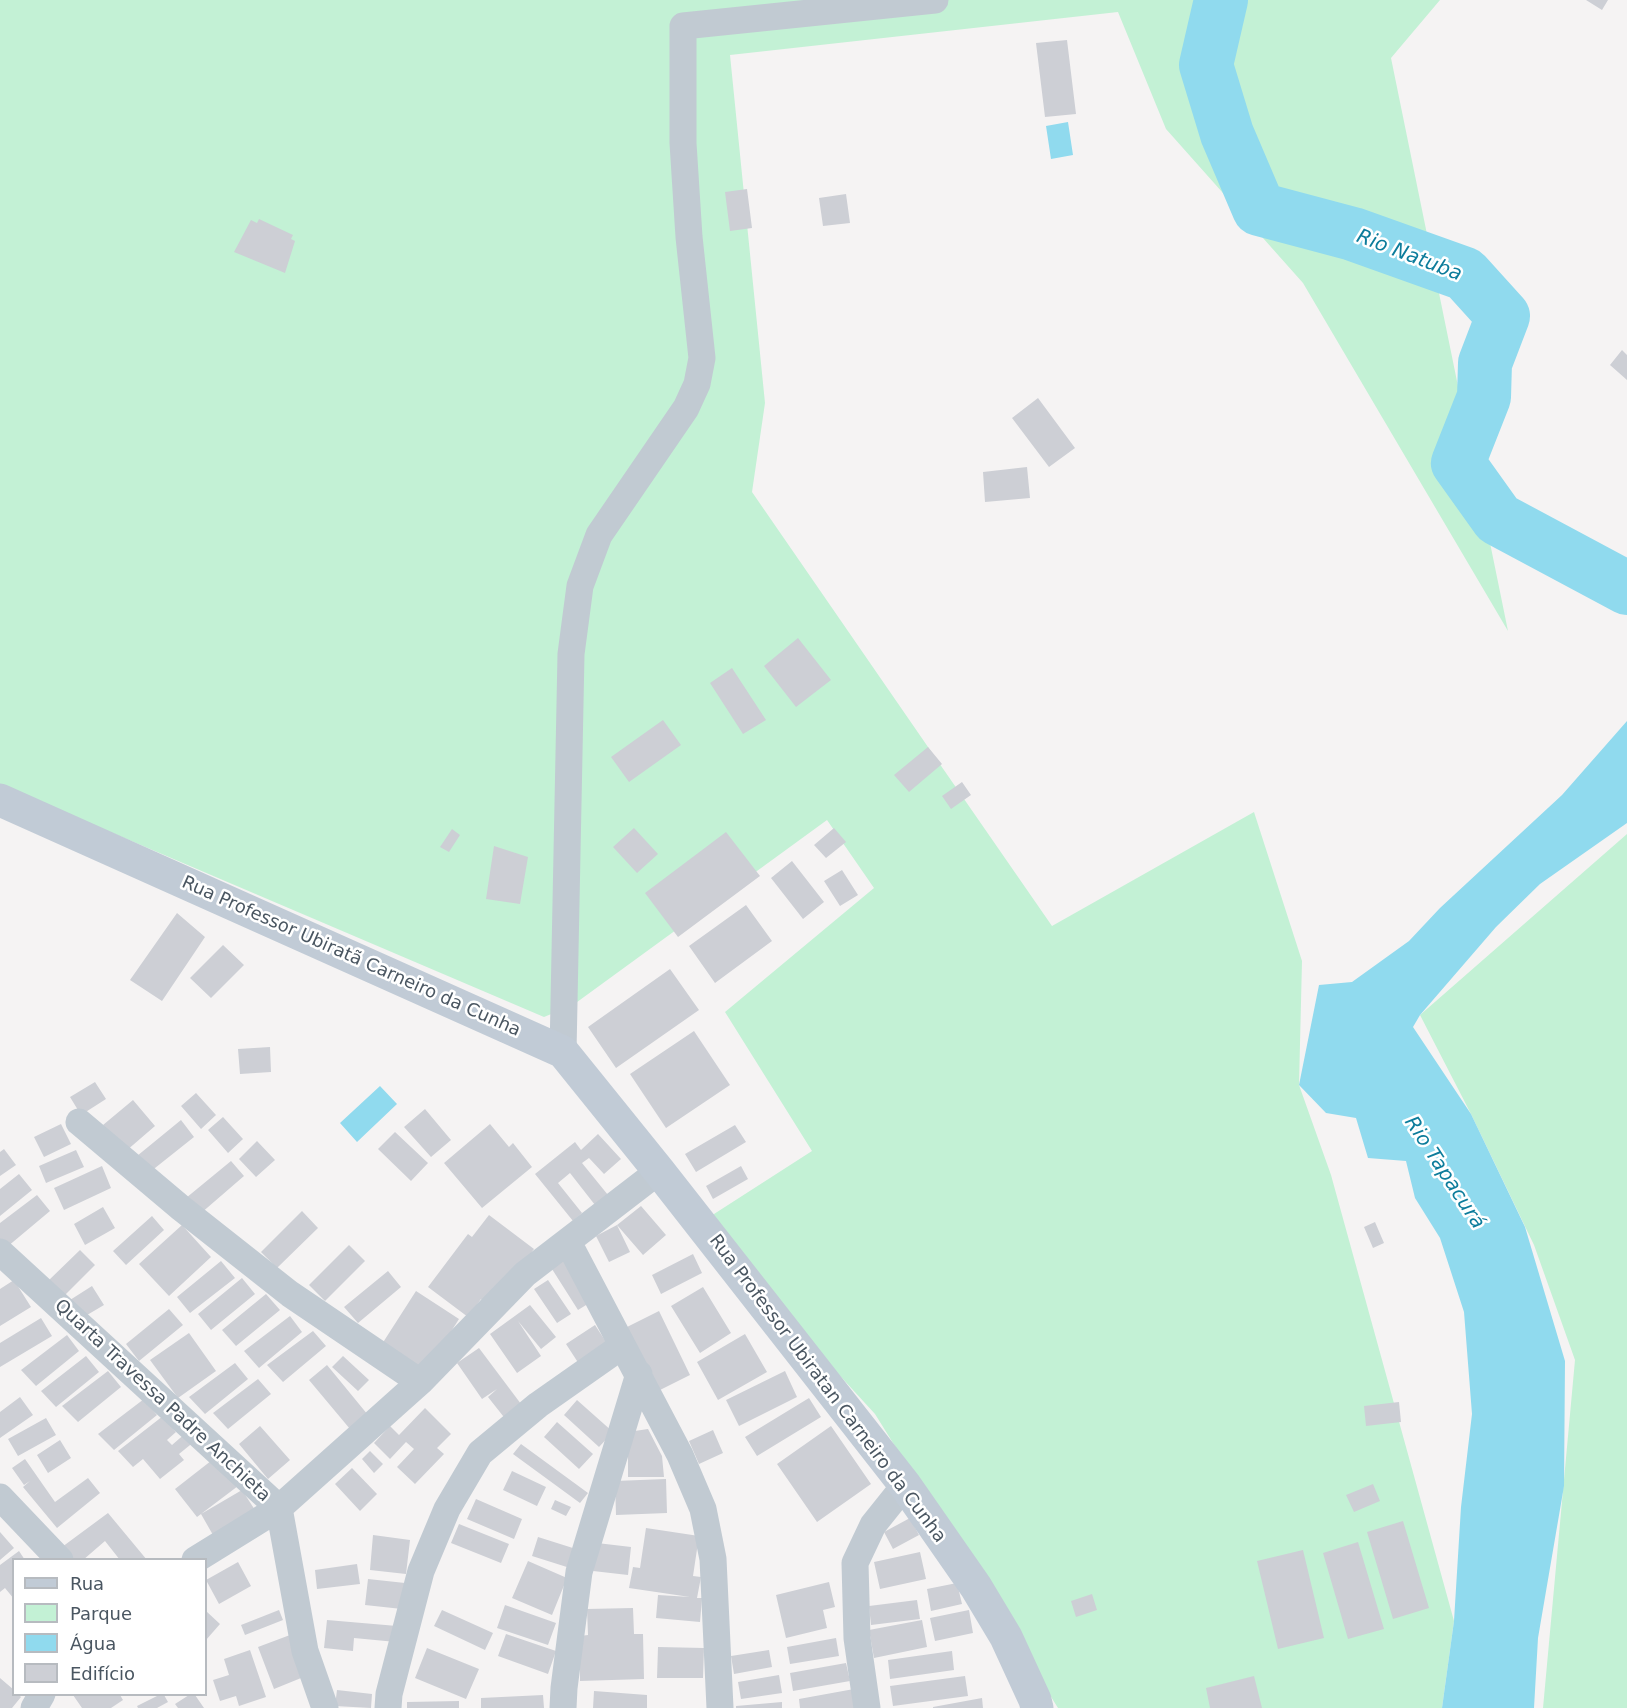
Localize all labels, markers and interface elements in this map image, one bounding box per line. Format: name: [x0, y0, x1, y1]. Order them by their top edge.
water label: Rio Natuba: [1353, 225, 1465, 287]
street label: Rua Professor Ubiratã Carneiro da Cunha: [178, 872, 524, 1042]
water label: Rio Tapacurá: [1399, 1112, 1489, 1234]
street label: Rua Professor Ubiratan Carneiro da Cunha: [704, 1231, 950, 1547]
street label: Quarta Travessa Padre Anchieta: [50, 1295, 274, 1507]
legend: [12, 1558, 207, 1696]
text: Rua: [70, 1573, 104, 1594]
text: Parque: [70, 1603, 132, 1624]
text: Água: [70, 1633, 116, 1654]
text: Edifício: [70, 1663, 135, 1684]

